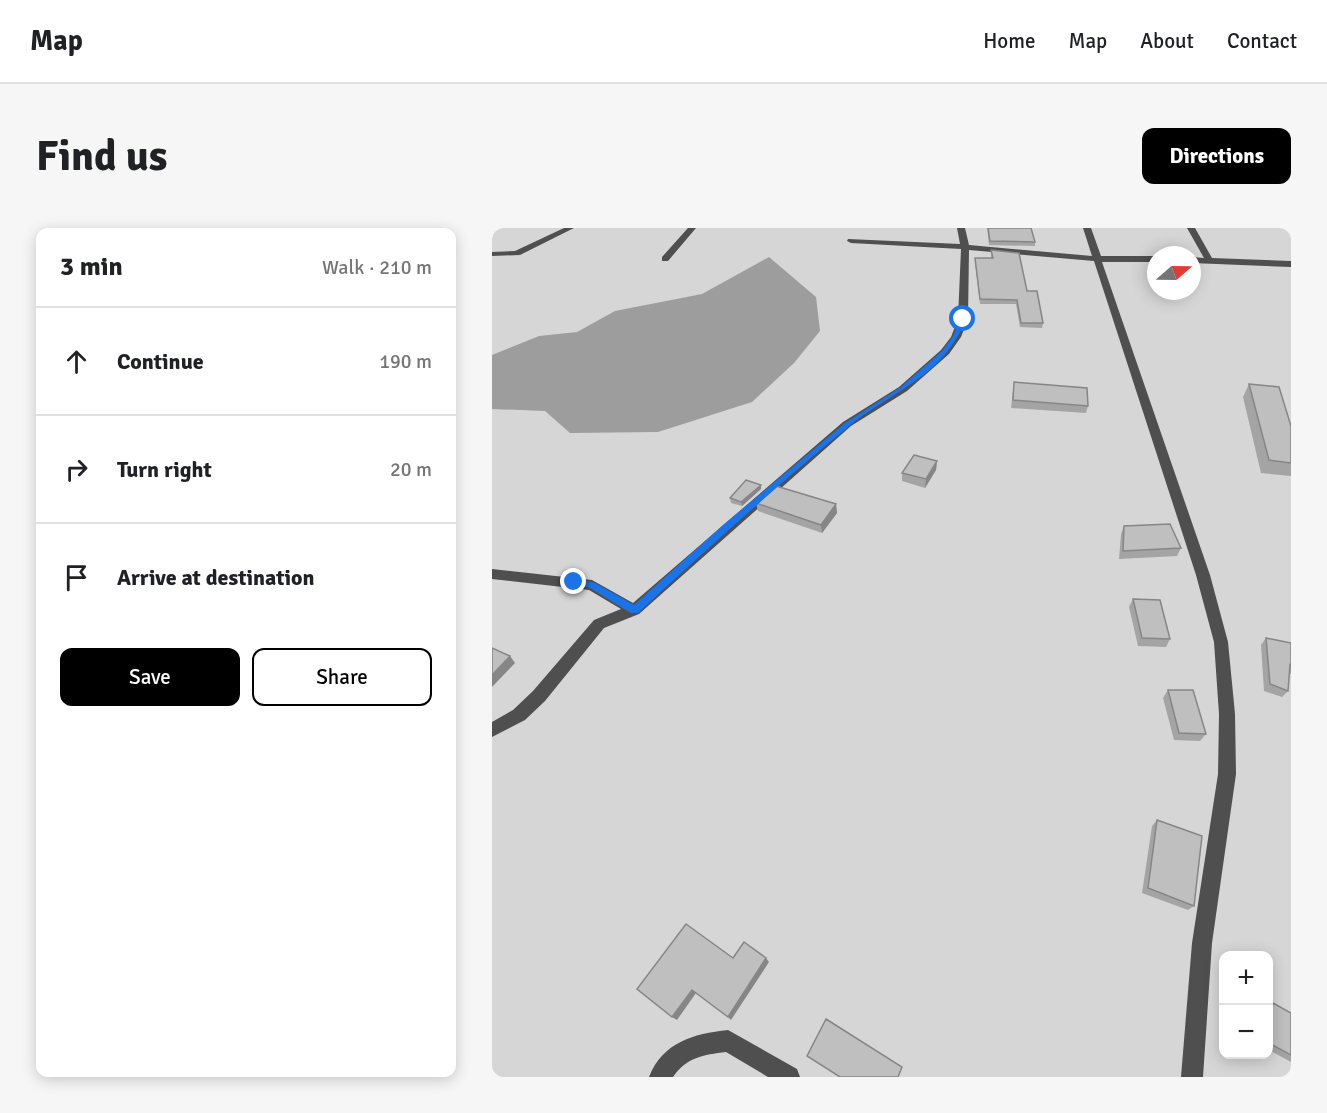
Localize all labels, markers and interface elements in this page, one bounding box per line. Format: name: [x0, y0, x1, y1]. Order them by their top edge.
text: Map: [30, 24, 83, 58]
text: Home: [983, 28, 1036, 54]
text: Map: [1069, 28, 1107, 54]
text: About: [1140, 28, 1194, 54]
text: Contact: [1227, 28, 1297, 54]
button: Directions: [1142, 128, 1291, 184]
text: Find us: [36, 131, 167, 182]
north arrow: [1147, 246, 1201, 300]
text: 3 min: [60, 251, 123, 283]
text: Walk · 210 m: [322, 255, 432, 280]
route start: [949, 305, 975, 331]
icon: ahead: [60, 345, 93, 378]
text: Continue: [117, 348, 204, 375]
text: 190 m: [379, 349, 432, 374]
icon: right: [60, 453, 93, 486]
text: Turn right: [117, 456, 212, 483]
text: 20 m: [390, 457, 432, 482]
icon: arrive: [60, 561, 93, 594]
text: Arrive at destination: [117, 564, 314, 591]
route end: [560, 568, 586, 594]
button: Save: [60, 648, 240, 706]
button: Share: [252, 648, 432, 706]
map controls: [1219, 951, 1273, 1059]
button: +: [1219, 951, 1273, 1005]
button: −: [1219, 1005, 1273, 1059]

